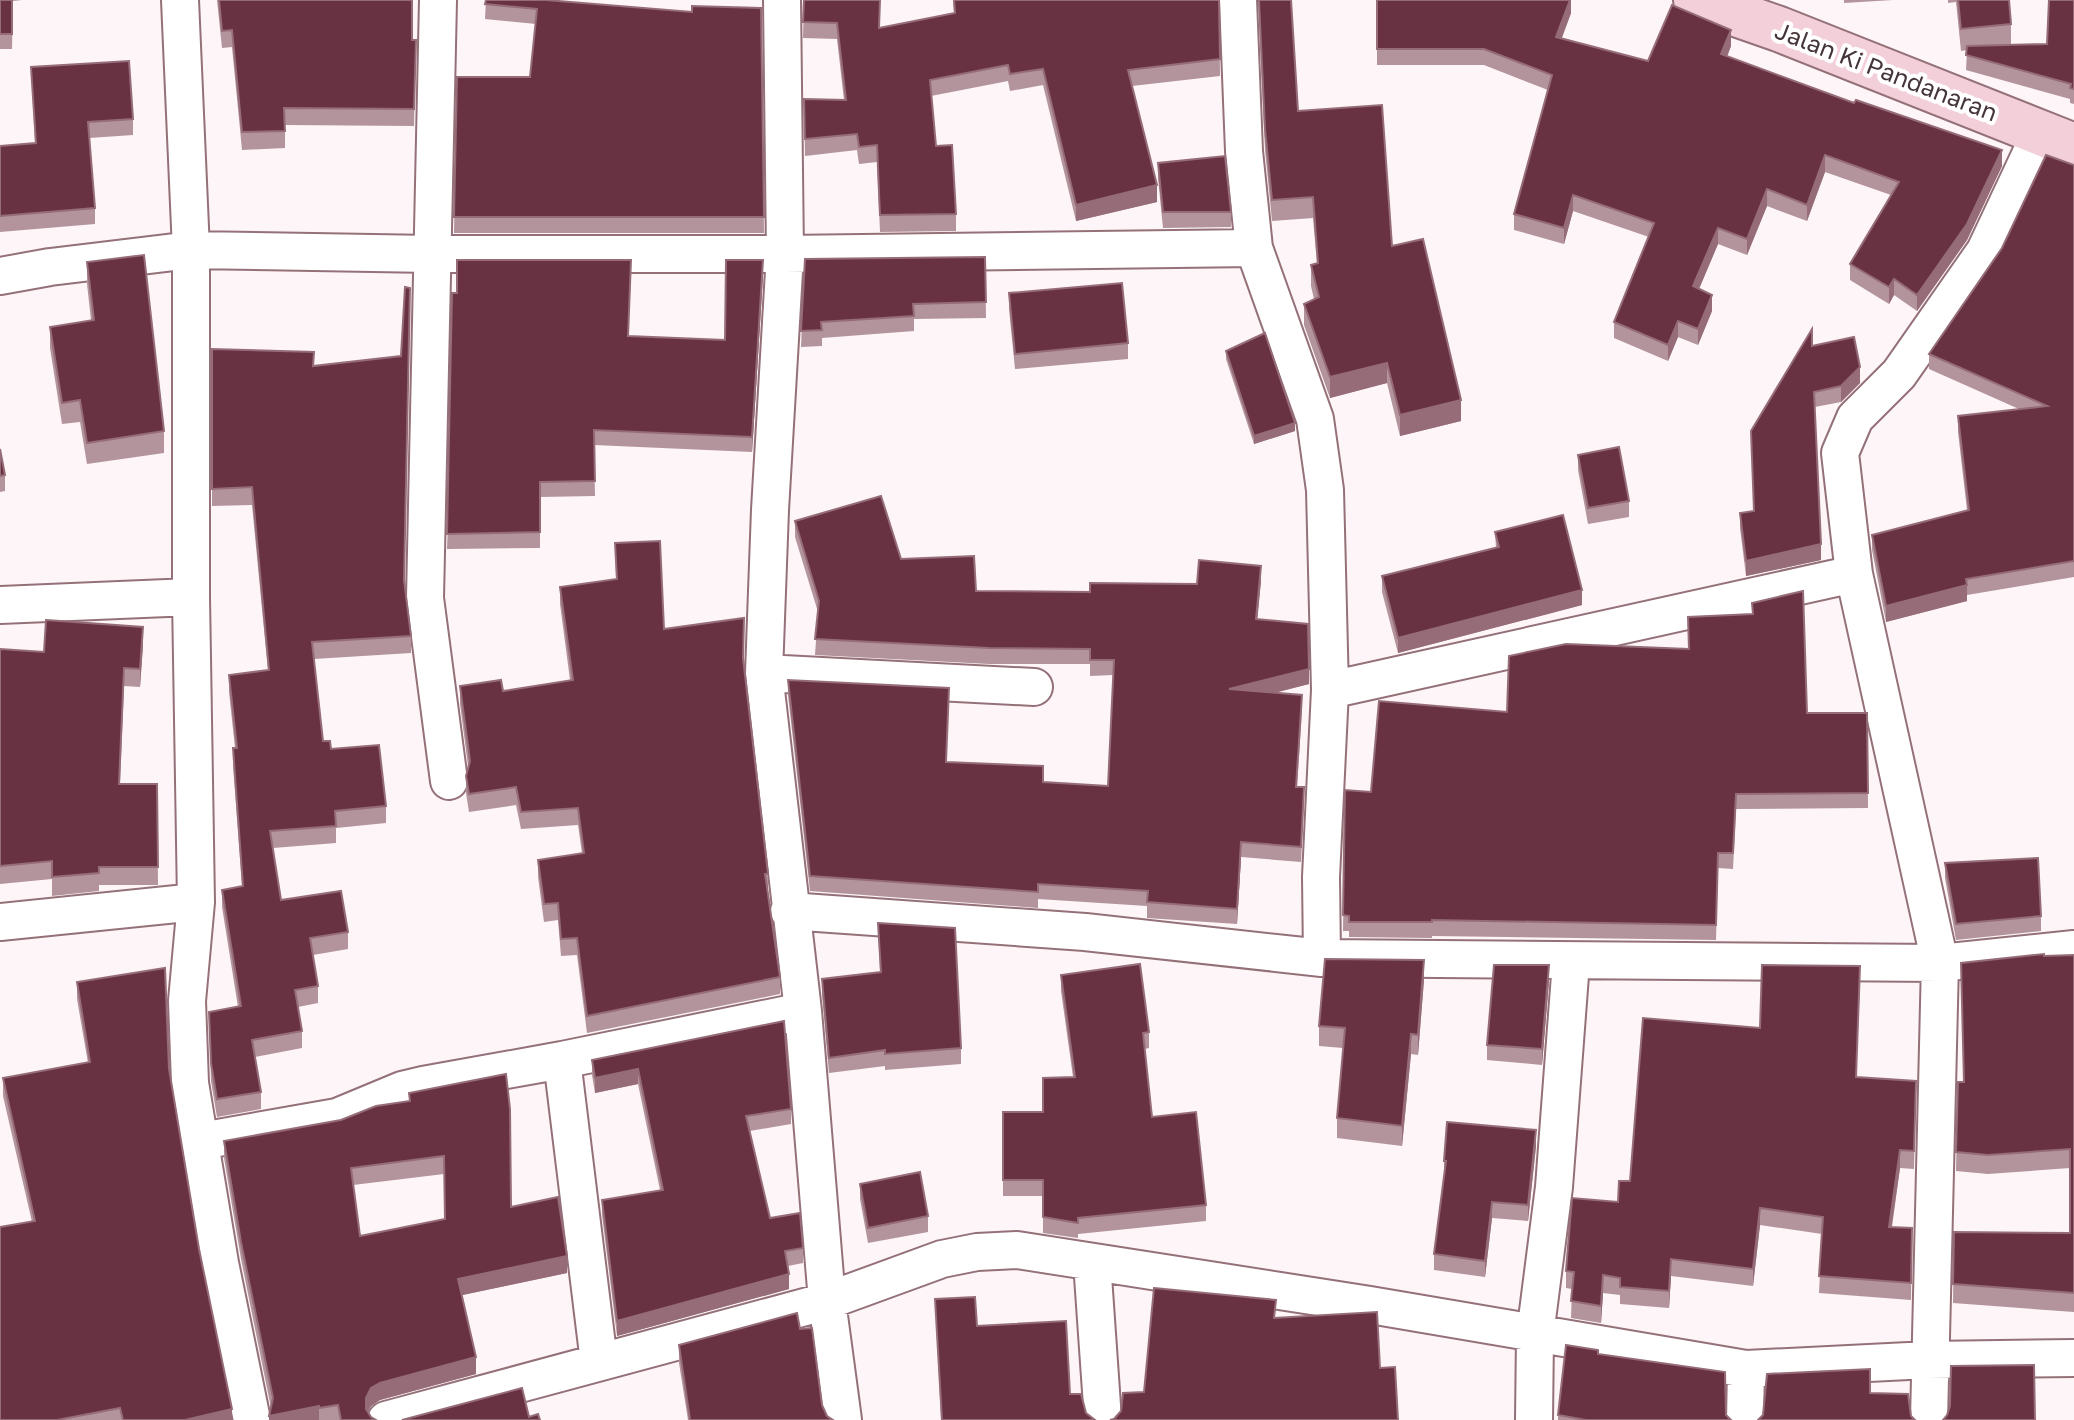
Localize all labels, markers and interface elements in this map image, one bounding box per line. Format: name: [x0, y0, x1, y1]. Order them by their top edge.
street label: Jalan Ki Pandanaran: [1771, 15, 2002, 126]

